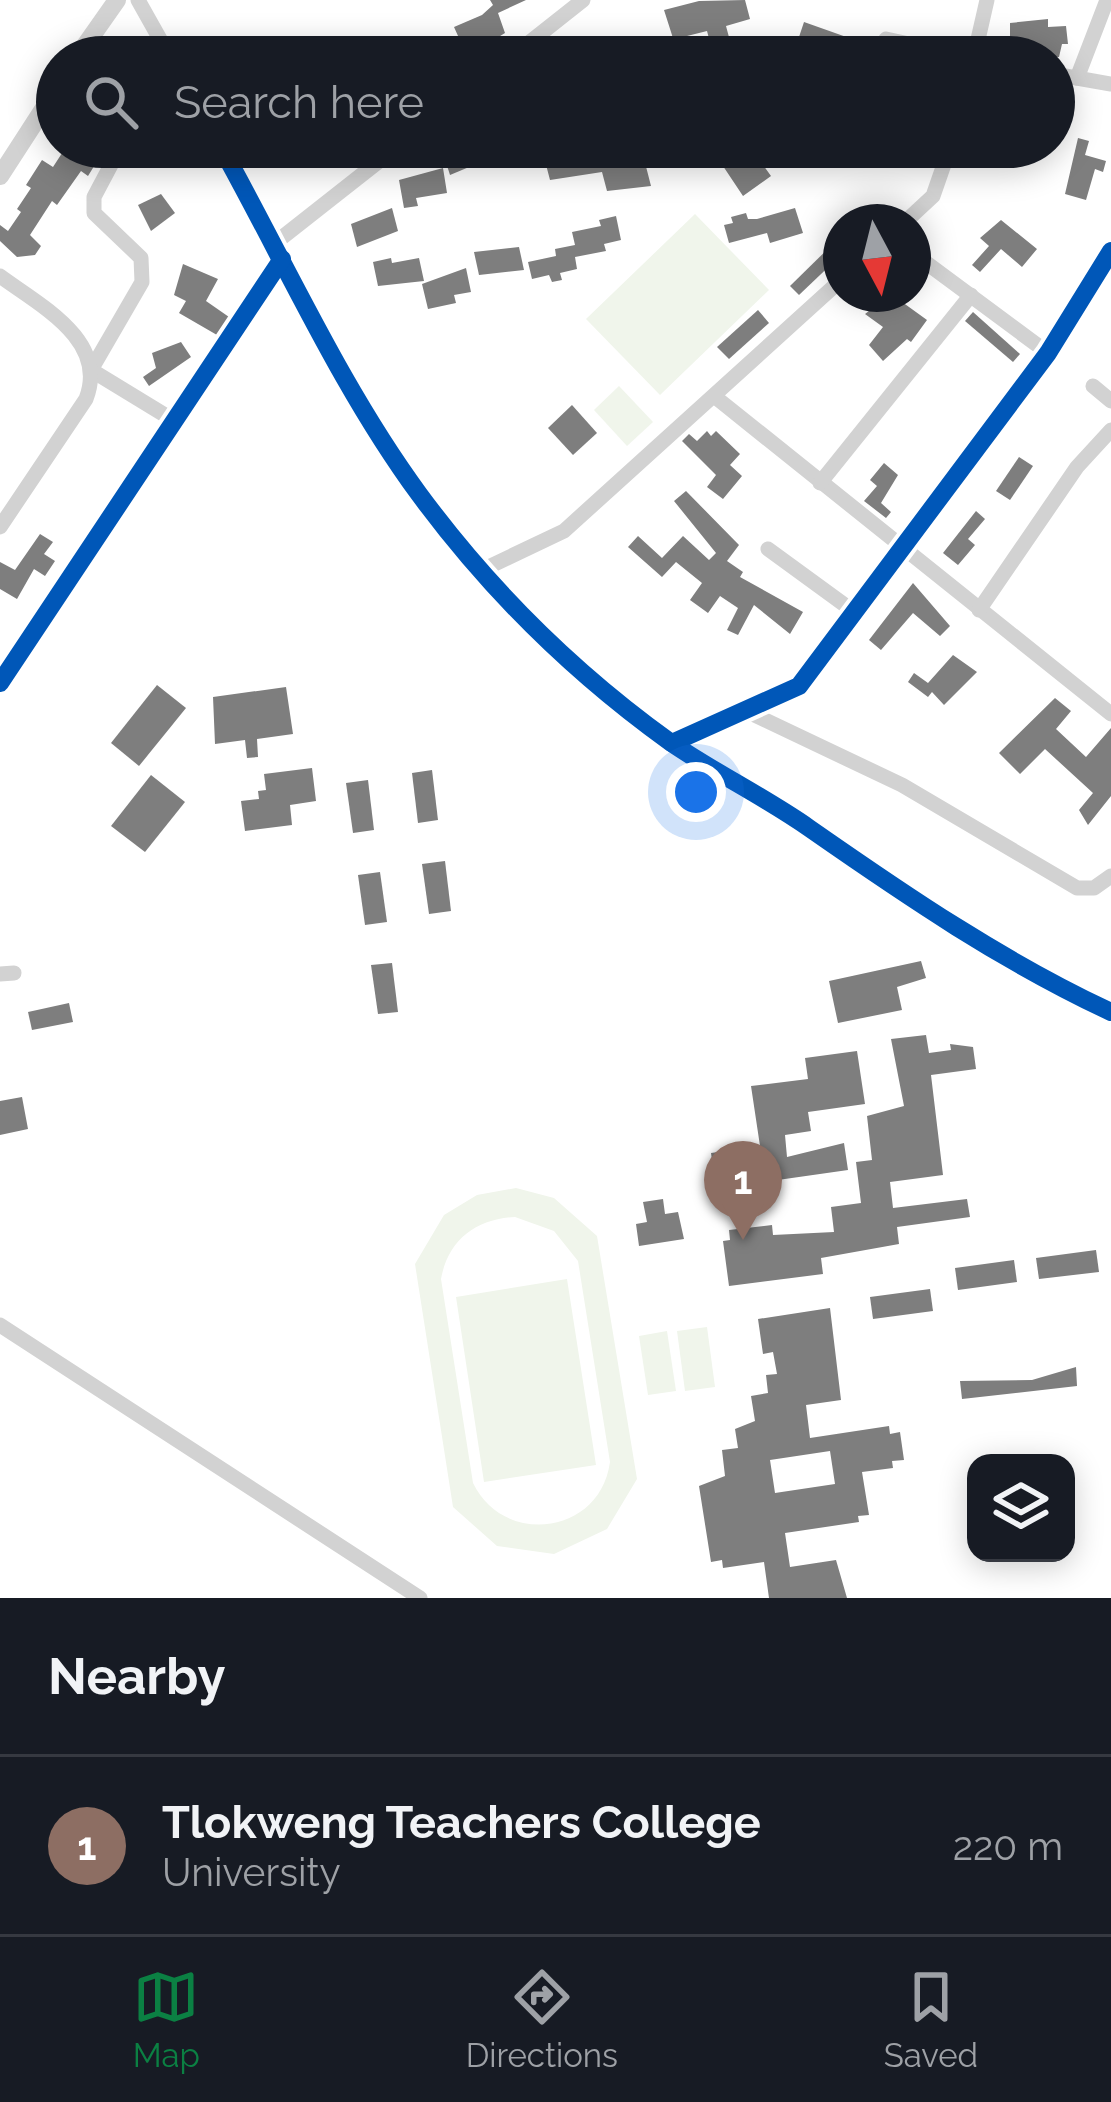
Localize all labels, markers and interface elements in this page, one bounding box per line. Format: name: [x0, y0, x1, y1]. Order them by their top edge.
search box: [36, 36, 1075, 168]
icon: search: [78, 69, 144, 135]
text: Search here: [174, 76, 424, 129]
north arrow: [823, 204, 931, 312]
your location: [666, 762, 726, 822]
pin: 1: [704, 1141, 782, 1240]
map controls: [967, 1454, 1075, 1562]
button: layers: [967, 1454, 1075, 1562]
text: Nearby: [48, 1646, 225, 1706]
text: Tlokweng Teachers College: [162, 1796, 761, 1849]
text: 1: [77, 1823, 97, 1869]
text: 220 m: [953, 1823, 1063, 1869]
text: University: [162, 1849, 341, 1895]
tab: Map: [133, 1964, 200, 2075]
tab: Directions: [466, 1964, 618, 2075]
tab: Saved: [884, 1964, 978, 2075]

